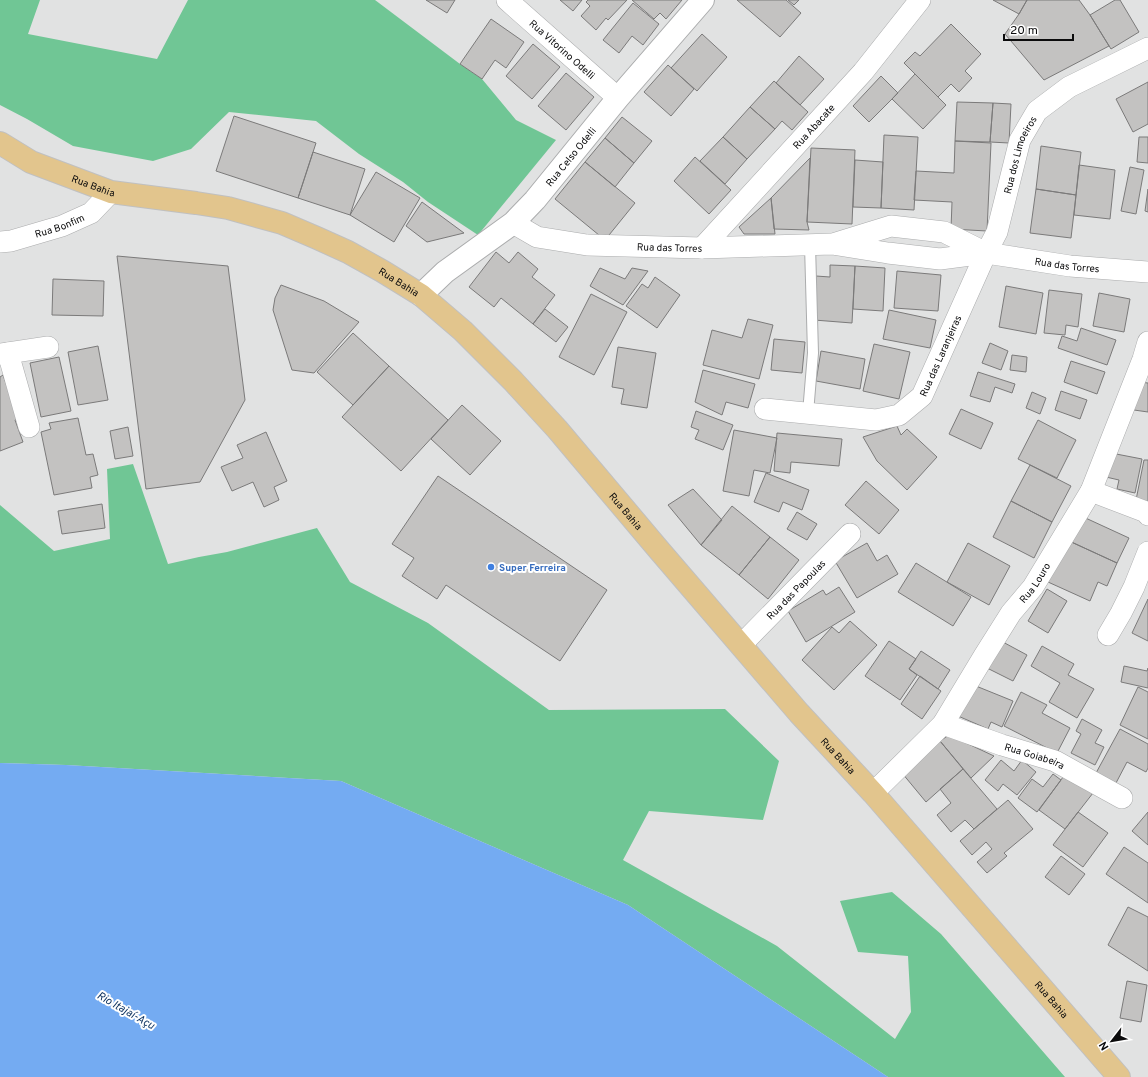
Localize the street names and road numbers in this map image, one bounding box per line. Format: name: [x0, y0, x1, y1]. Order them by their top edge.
street label: Rua Vitorino Odelli: [526, 17, 597, 83]
street label: Rua Abacate: [791, 102, 838, 153]
street label: Rua dos Limoeiros: [1002, 114, 1041, 196]
street label: Rua Celso Odelli: [544, 125, 600, 190]
street label: Rua Bahia: [69, 173, 115, 200]
street label: Rua Bonfim: [34, 212, 87, 242]
street label: Rua das Torres: [637, 241, 703, 256]
street label: Rua das Torres: [1034, 256, 1100, 276]
street label: Rua Bahia: [376, 265, 421, 300]
street label: Rua das Laranjeiras: [917, 313, 965, 399]
street label: Rua Bahia: [605, 490, 644, 533]
street label: Rua das Papoulas: [764, 557, 829, 623]
street label: Rua Louro: [1017, 561, 1054, 606]
street label: Rua Bahia: [817, 736, 857, 778]
street label: Rua Goiabeira: [1003, 741, 1067, 773]
street label: Rua Bahia: [1031, 979, 1070, 1022]

